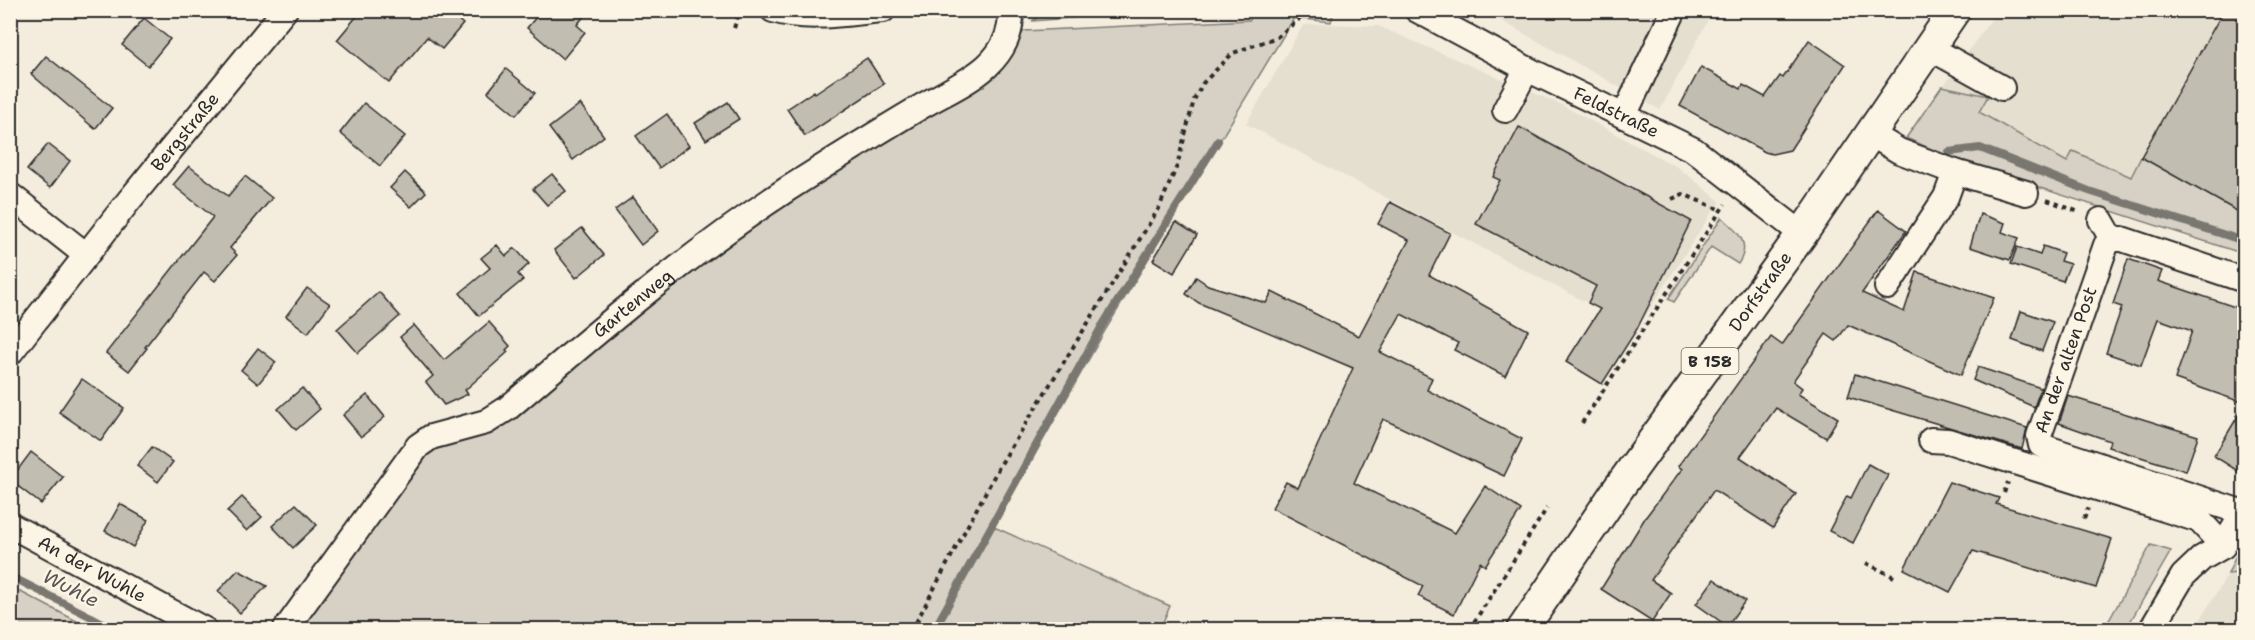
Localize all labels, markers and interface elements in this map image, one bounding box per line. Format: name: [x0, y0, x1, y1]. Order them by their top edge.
street label: Feldstraße: [1569, 81, 1663, 143]
street label: Bergstraße: [146, 87, 225, 177]
street label: Dorfstraße: [1723, 247, 1797, 336]
street label: Gartenweg: [588, 263, 678, 343]
street label: An der alten Post: [2029, 283, 2103, 436]
road number: B 158: [1682, 348, 1738, 374]
street label: An der Wuhle: [34, 531, 150, 607]
water label: Wuhle: [39, 564, 103, 612]

